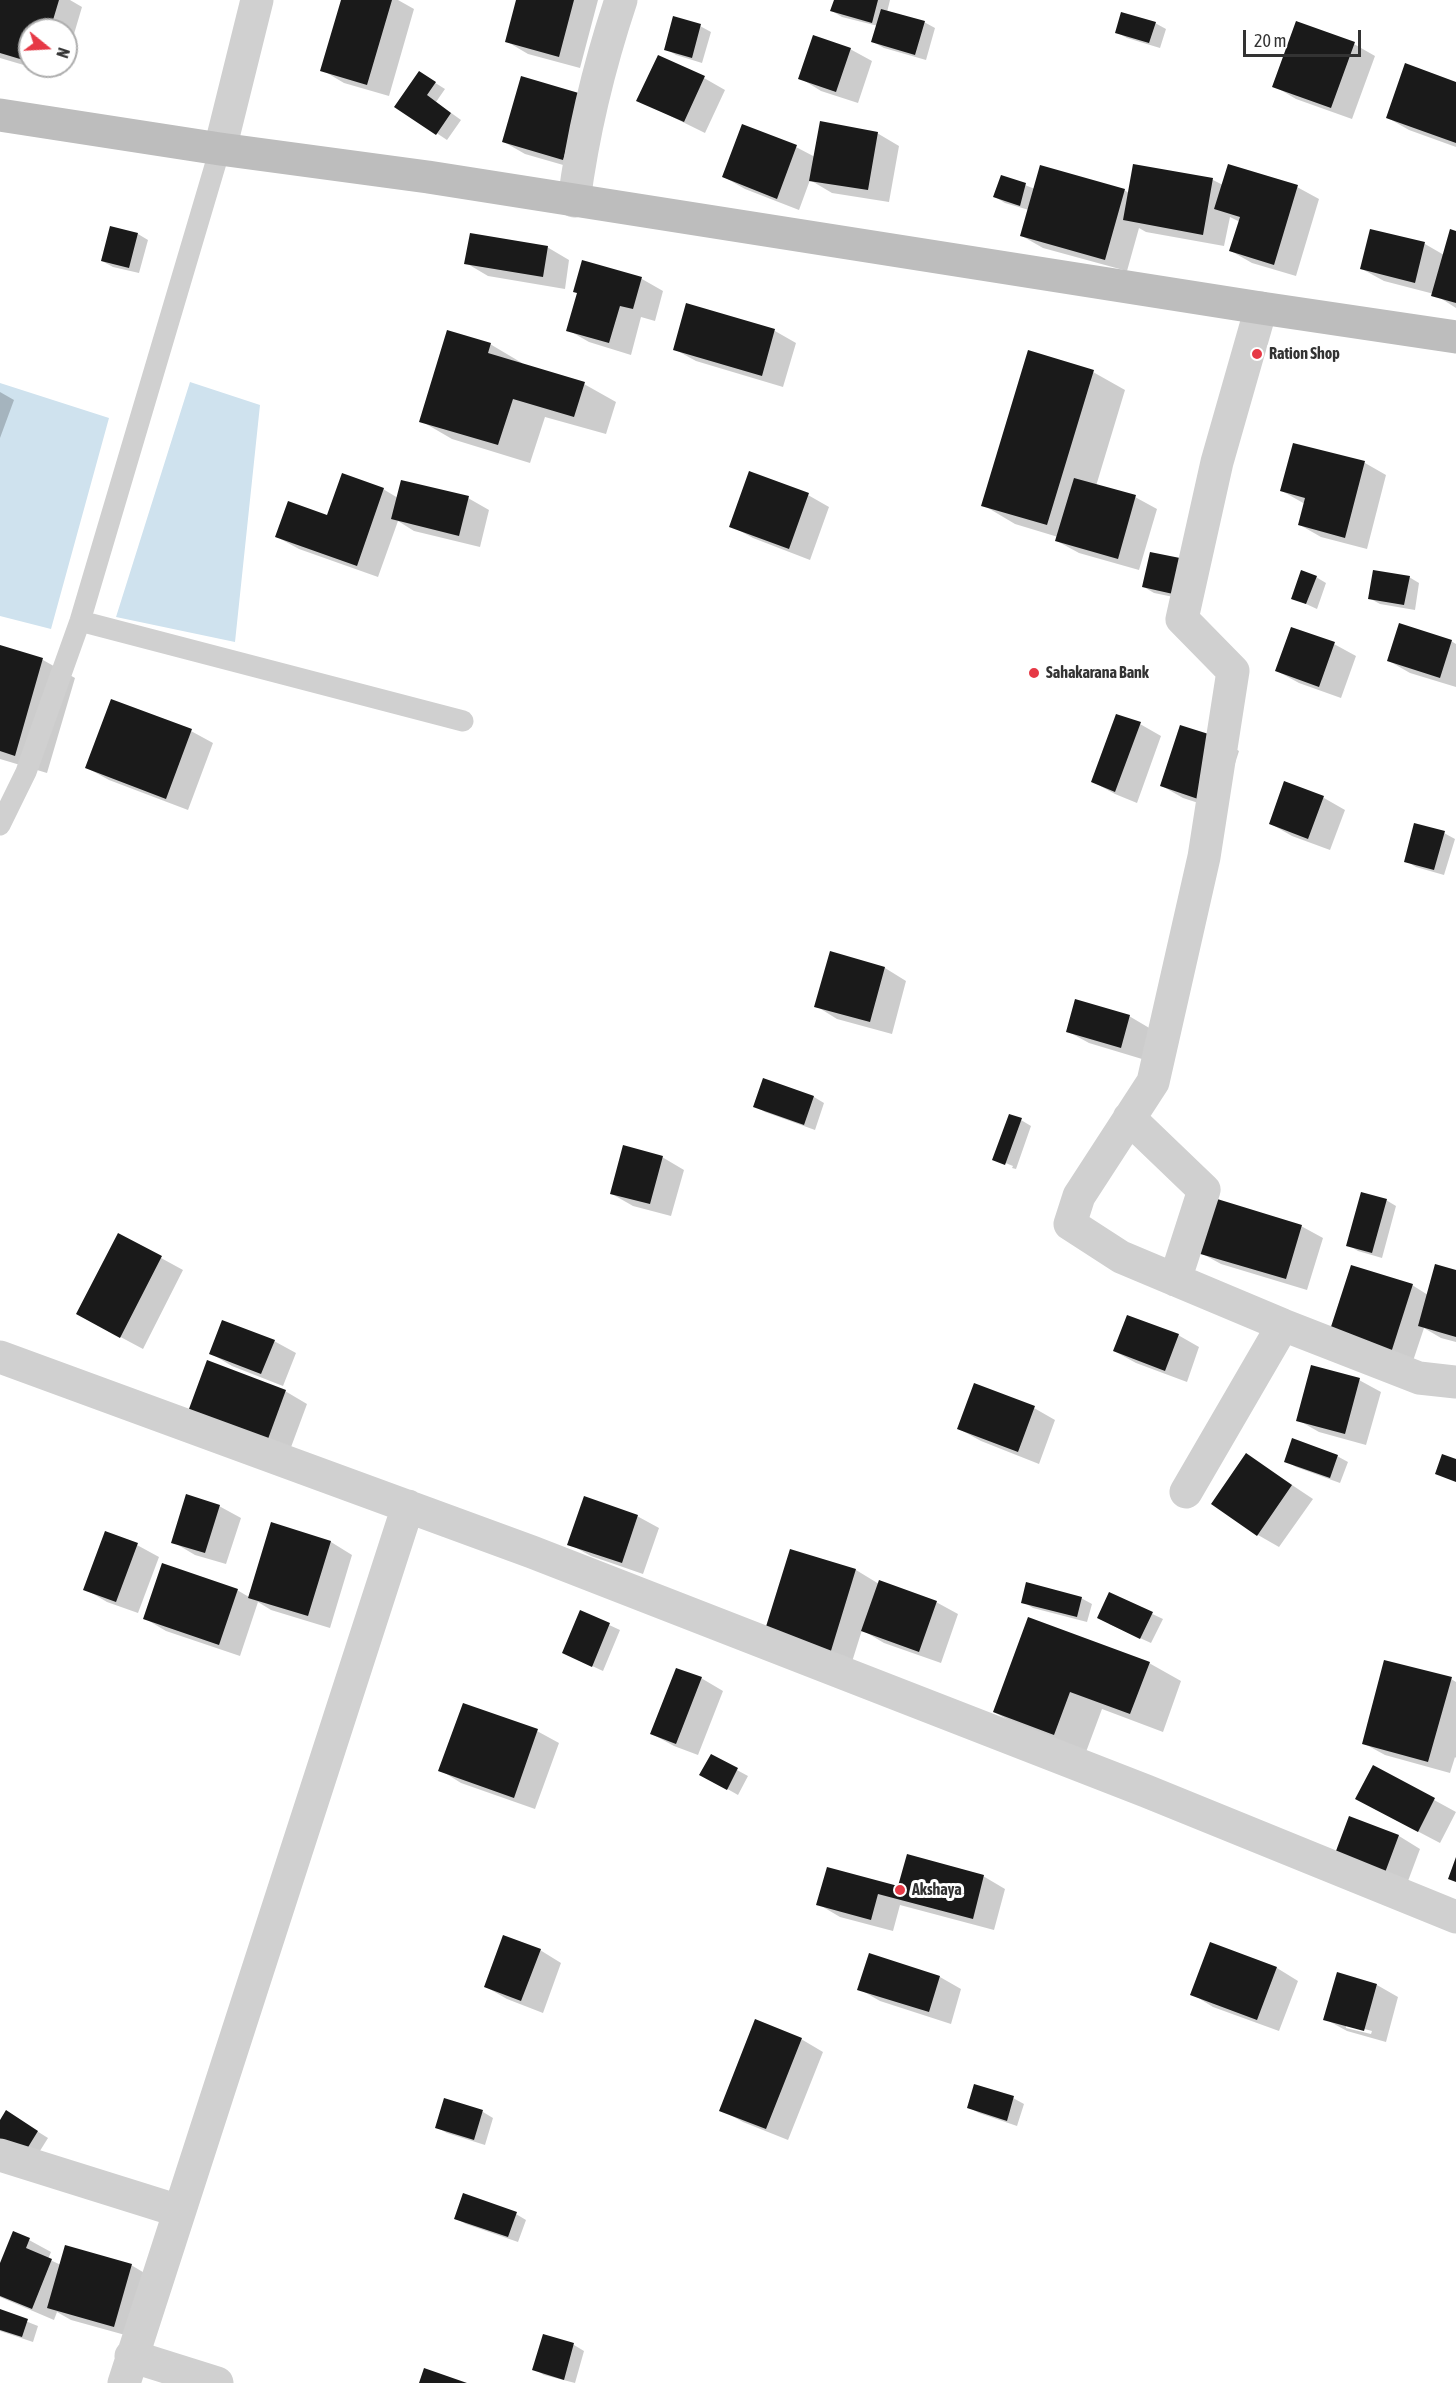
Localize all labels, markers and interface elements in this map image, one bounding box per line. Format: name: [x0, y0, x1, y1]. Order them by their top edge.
north arrow: [18, 18, 78, 78]
scale bar: [1246, 18, 1364, 56]
text: 20 m: [1254, 30, 1286, 51]
text: N: [53, 46, 73, 60]
place label: Ration Shop: [1269, 344, 1340, 364]
marker: Ration Shop: [1250, 347, 1264, 361]
place label: Sahakarana Bank: [1046, 663, 1149, 683]
marker: Sahakarana Bank: [1027, 666, 1041, 680]
place label: Akshaya: [912, 1880, 962, 1900]
marker: Akshaya: [893, 1883, 907, 1897]

